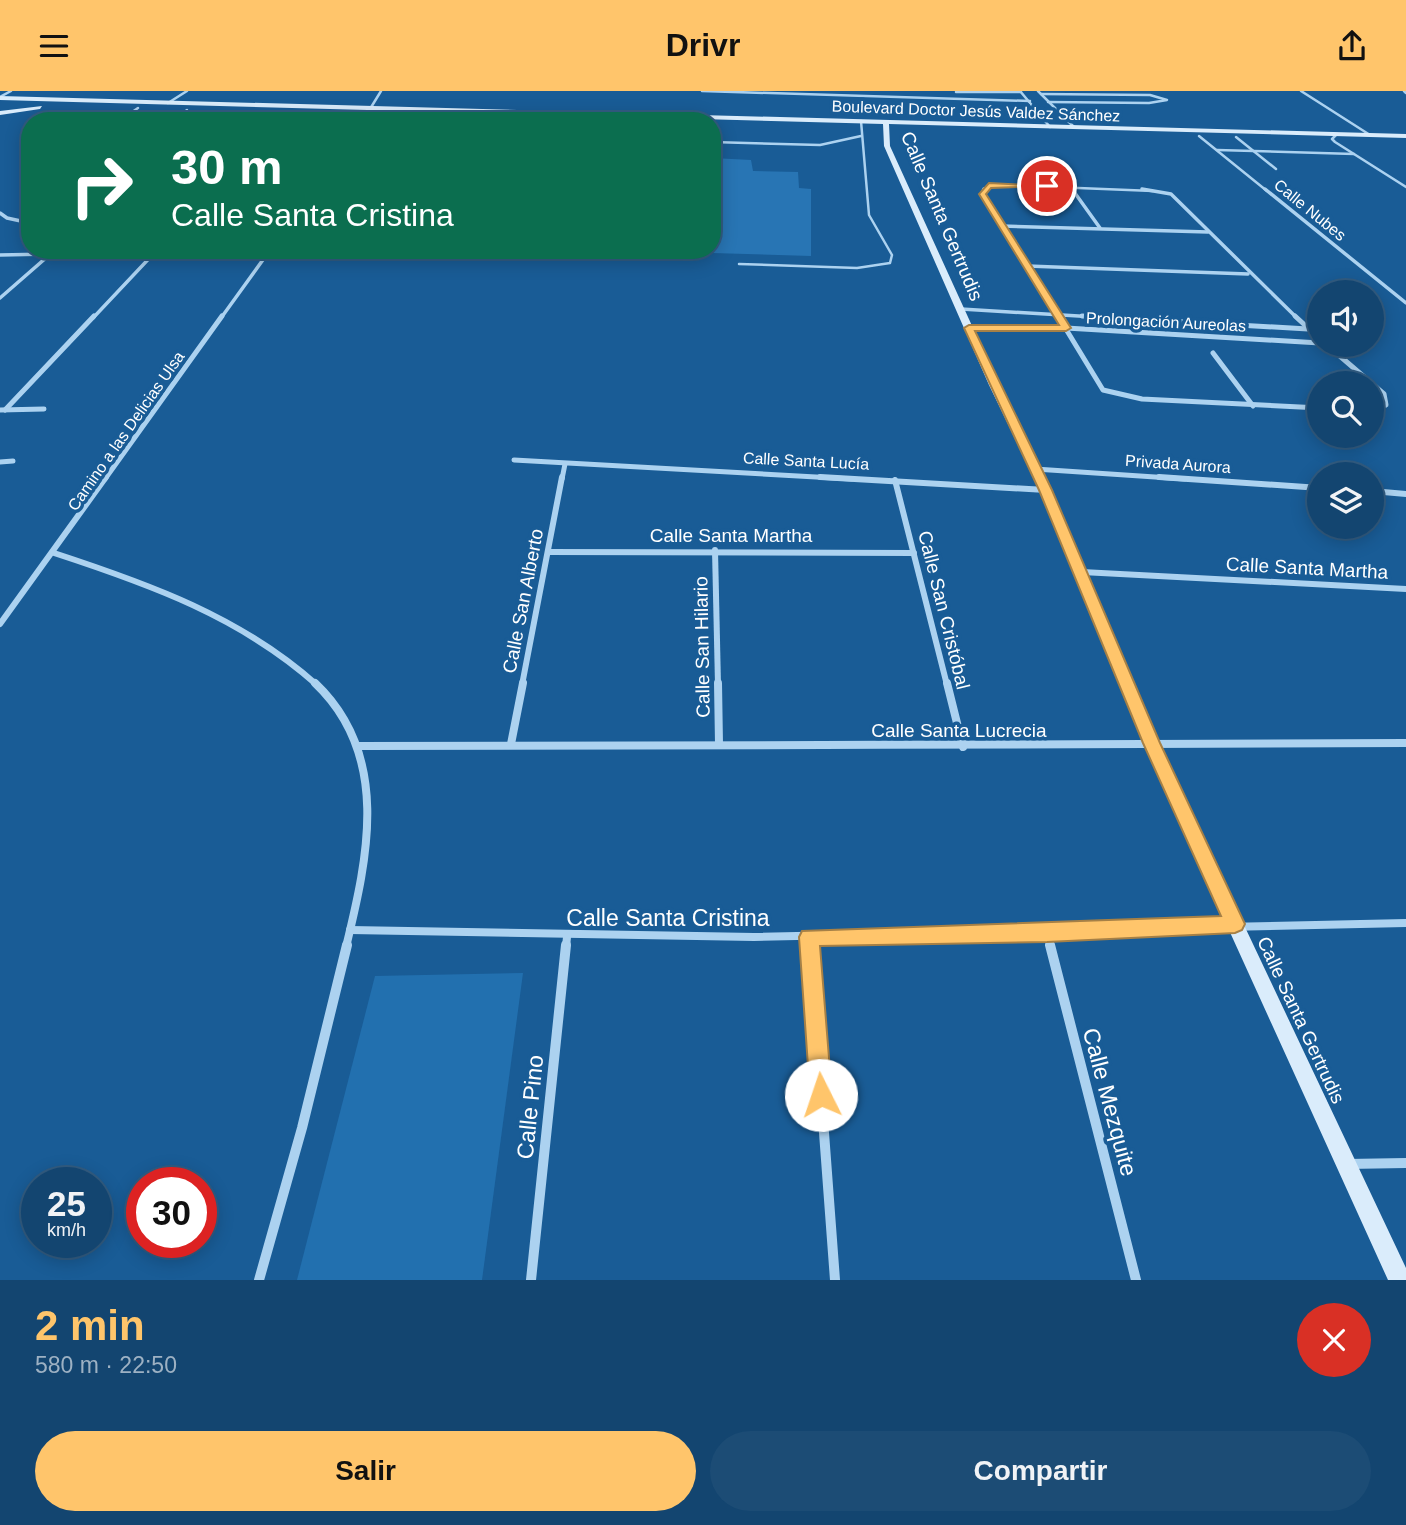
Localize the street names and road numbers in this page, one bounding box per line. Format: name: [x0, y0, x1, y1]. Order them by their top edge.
street label: Boulevard Doctor Jesús Valdez Sánchez: [831, 97, 1121, 125]
street label: Calle Santa Gertrudis: [897, 128, 987, 304]
street label: Calle Nubes: [1271, 176, 1349, 244]
street label: Prolongación Aureolas: [1086, 309, 1246, 335]
street label: Camino a las Delicias Ulsa: [64, 348, 188, 514]
street label: Calle Santa Lucía: [742, 449, 870, 473]
street label: Privada Aurora: [1125, 452, 1231, 476]
street label: Calle Santa Martha: [650, 525, 813, 546]
street label: Calle San Alberto: [499, 527, 547, 675]
street label: Calle San Cristóbal: [914, 529, 974, 691]
street label: Calle Santa Martha: [1225, 553, 1389, 583]
street label: Calle San Hilario: [690, 576, 714, 718]
street label: Calle Santa Lucrecia: [871, 720, 1047, 741]
street label: Calle Santa Cristina: [566, 905, 770, 931]
street label: Calle Santa Gertrudis: [1253, 933, 1349, 1107]
street label: Calle Mezquite: [1078, 1025, 1142, 1179]
street label: Calle Pino: [512, 1054, 548, 1160]

